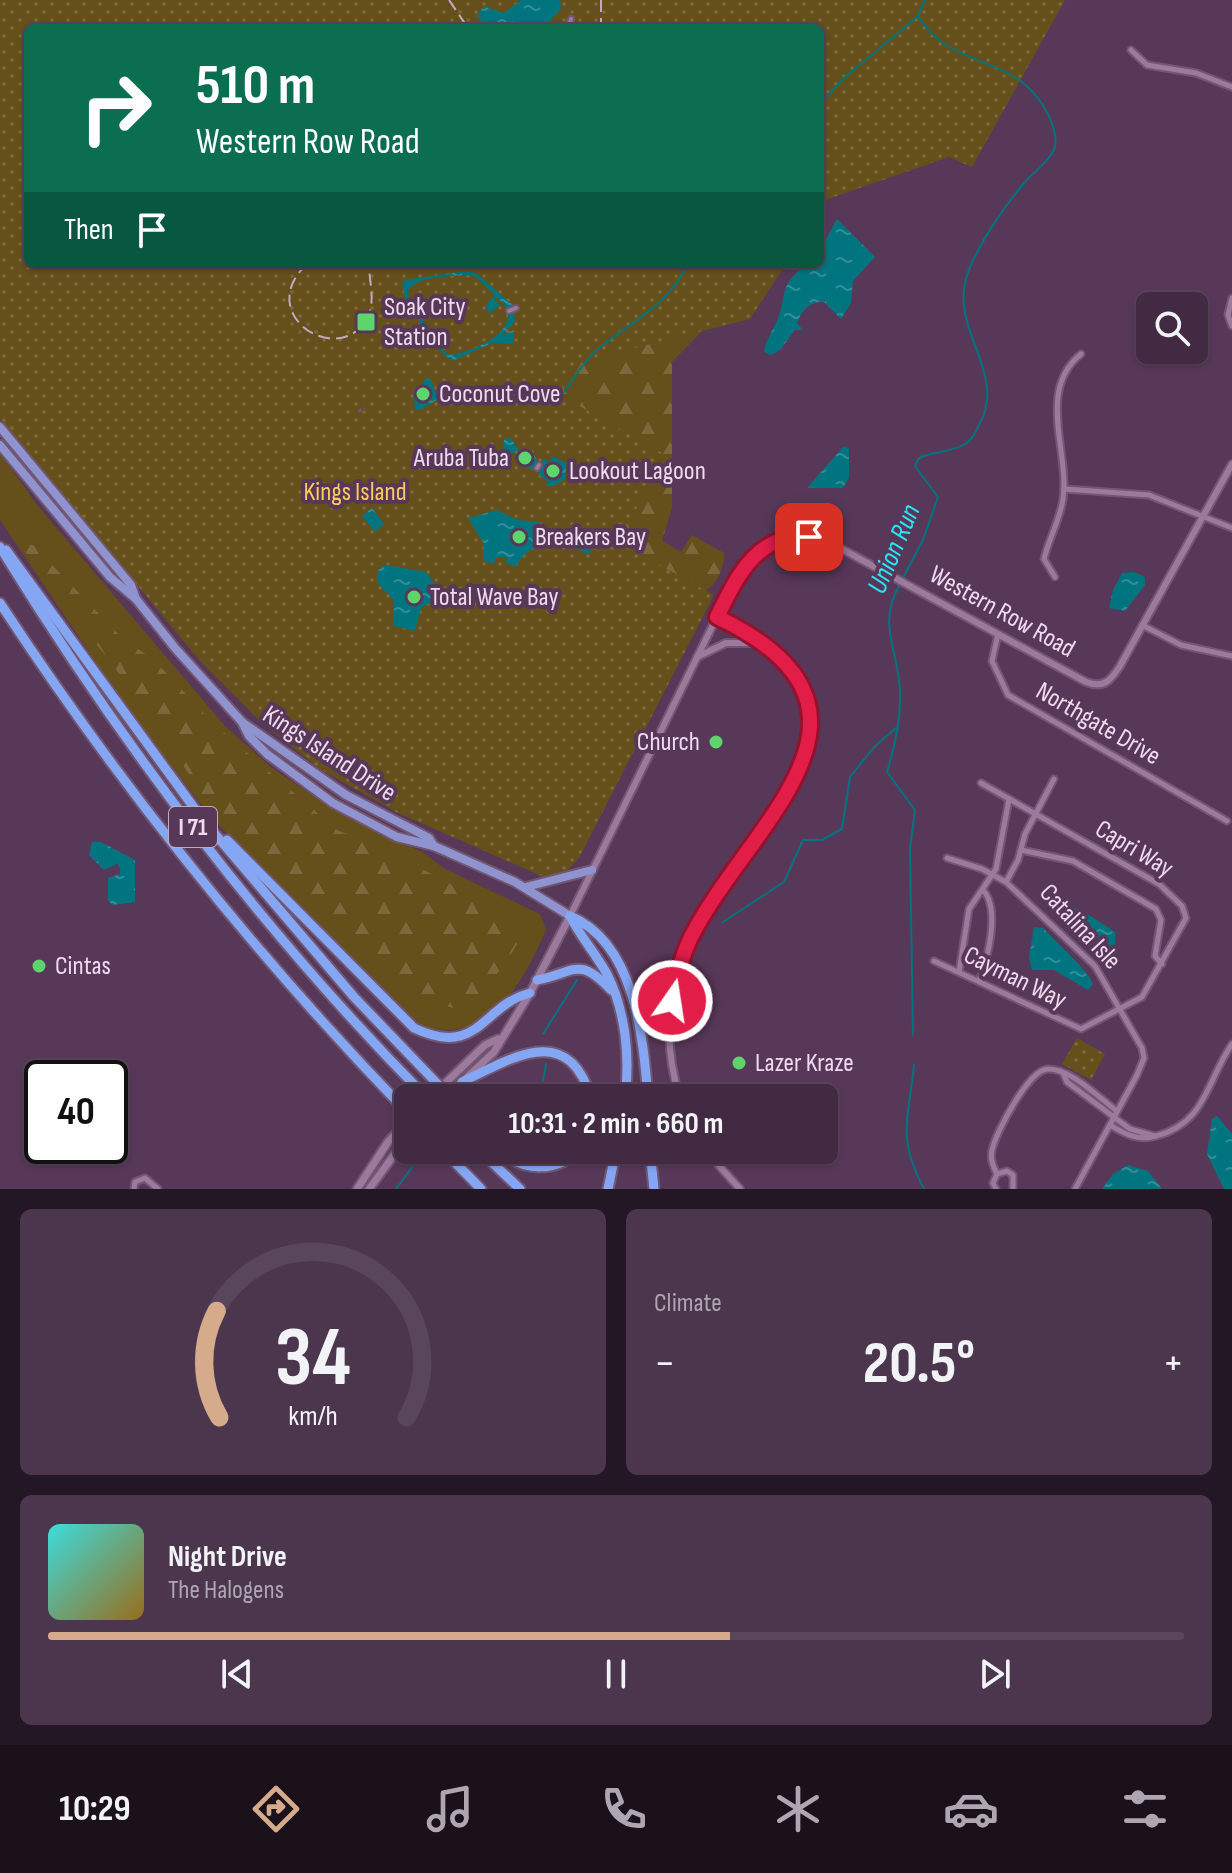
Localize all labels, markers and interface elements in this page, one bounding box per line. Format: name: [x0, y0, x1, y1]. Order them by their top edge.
text: 510 m: [196, 53, 315, 120]
icon: right: [64, 56, 168, 160]
text: Western Row Road: [196, 121, 420, 164]
icon: arrive: [130, 208, 174, 252]
text: Then: [64, 212, 114, 248]
place label: Soak City Station: [384, 292, 465, 353]
map controls: [1136, 292, 1208, 364]
button: search: [1136, 292, 1208, 364]
marker: Soak City Station: [355, 311, 377, 333]
place label: Coconut Cove: [439, 379, 561, 410]
marker: Coconut Cove: [414, 385, 432, 403]
place label: Aruba Tuba: [413, 443, 509, 474]
marker: Aruba Tuba: [516, 449, 534, 467]
place label: Lookout Lagoon: [569, 456, 706, 487]
marker: Lookout Lagoon: [544, 462, 562, 480]
park label: Kings Island: [303, 477, 407, 508]
water label: Union Run: [860, 499, 928, 599]
pin: [775, 503, 843, 571]
icon: arrive: [787, 515, 831, 559]
place label: Breakers Bay: [535, 522, 646, 553]
marker: Breakers Bay: [510, 528, 528, 546]
street label: Western Row Road: [924, 559, 1080, 665]
place label: Total Wave Bay: [430, 582, 558, 613]
marker: Total Wave Bay: [405, 588, 423, 606]
street label: Northgate Drive: [1030, 676, 1166, 772]
street label: Kings Island Drive: [257, 699, 401, 809]
place label: Church: [637, 727, 700, 758]
marker: Church: [707, 733, 725, 751]
road number: I 71: [169, 807, 217, 847]
street label: Capri Way: [1089, 814, 1179, 884]
street label: Catalina Isle: [1033, 878, 1127, 976]
street label: Cayman Way: [959, 940, 1071, 1016]
place label: Cintas: [55, 951, 111, 982]
marker: Cintas: [30, 957, 48, 975]
position arrow: [630, 959, 714, 1043]
place label: Lazer Kraze: [755, 1048, 854, 1079]
marker: Lazer Kraze: [730, 1054, 748, 1072]
speed limit sign: 40: [24, 1060, 128, 1164]
text: 10:31 · 2 min · 660 m: [509, 1106, 723, 1142]
text: Climate: [654, 1288, 722, 1319]
text: 34: [275, 1309, 351, 1409]
text: 20.5°: [863, 1328, 975, 1400]
text: −: [654, 1337, 676, 1390]
text: +: [1162, 1337, 1184, 1390]
text: km/h: [288, 1399, 338, 1434]
text: Night Drive: [168, 1539, 287, 1575]
text: The Halogens: [168, 1575, 284, 1606]
icon: previous: [215, 1652, 259, 1696]
icon: pause: [594, 1652, 638, 1696]
icon: next: [973, 1652, 1017, 1696]
icon: directions: [248, 1781, 304, 1837]
icon: music: [422, 1781, 478, 1837]
icon: phone: [596, 1781, 652, 1837]
icon: climate: [770, 1781, 826, 1837]
icon: car: [943, 1781, 999, 1837]
icon: filters: [1117, 1781, 1173, 1837]
text: 10:29: [59, 1788, 131, 1831]

